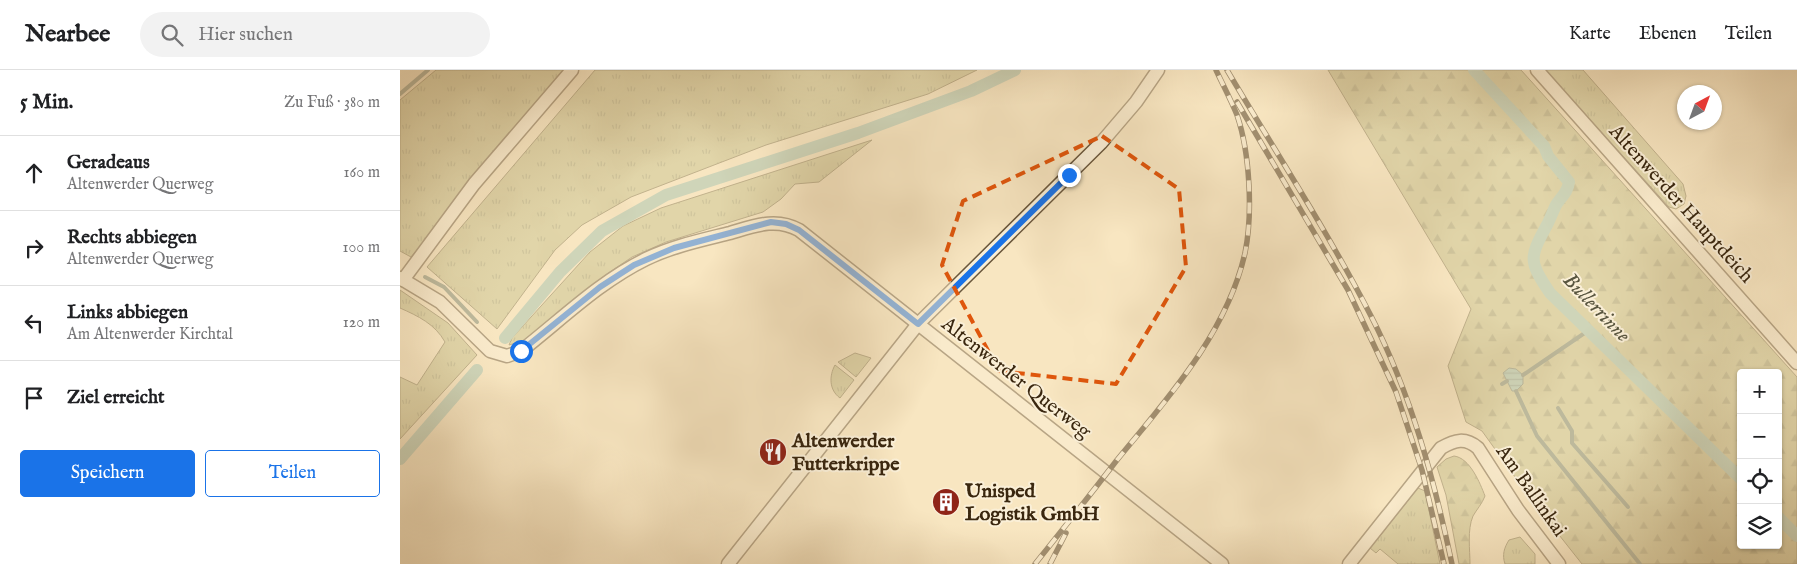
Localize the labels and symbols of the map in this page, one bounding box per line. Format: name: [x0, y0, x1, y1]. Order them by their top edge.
north arrow: [1677, 85, 1722, 130]
street label: Altenwerder Hauptdeich: [1603, 119, 1759, 289]
route end: [1058, 164, 1081, 187]
water label: Bullerrinne: [1556, 268, 1636, 348]
street label: Altenwerder Querweg: [935, 311, 1097, 445]
route start: [510, 340, 533, 363]
place label: Altenwerder Futterkrippe: [791, 429, 900, 477]
restaurant icon: Altenwerder Futterkrippe: [758, 437, 788, 467]
street label: Am Ballinkai: [1490, 439, 1572, 542]
place label: Unisped Logistik GmbH: [964, 479, 1100, 527]
building icon: Unisped Logistik GmbH: [931, 487, 961, 517]

